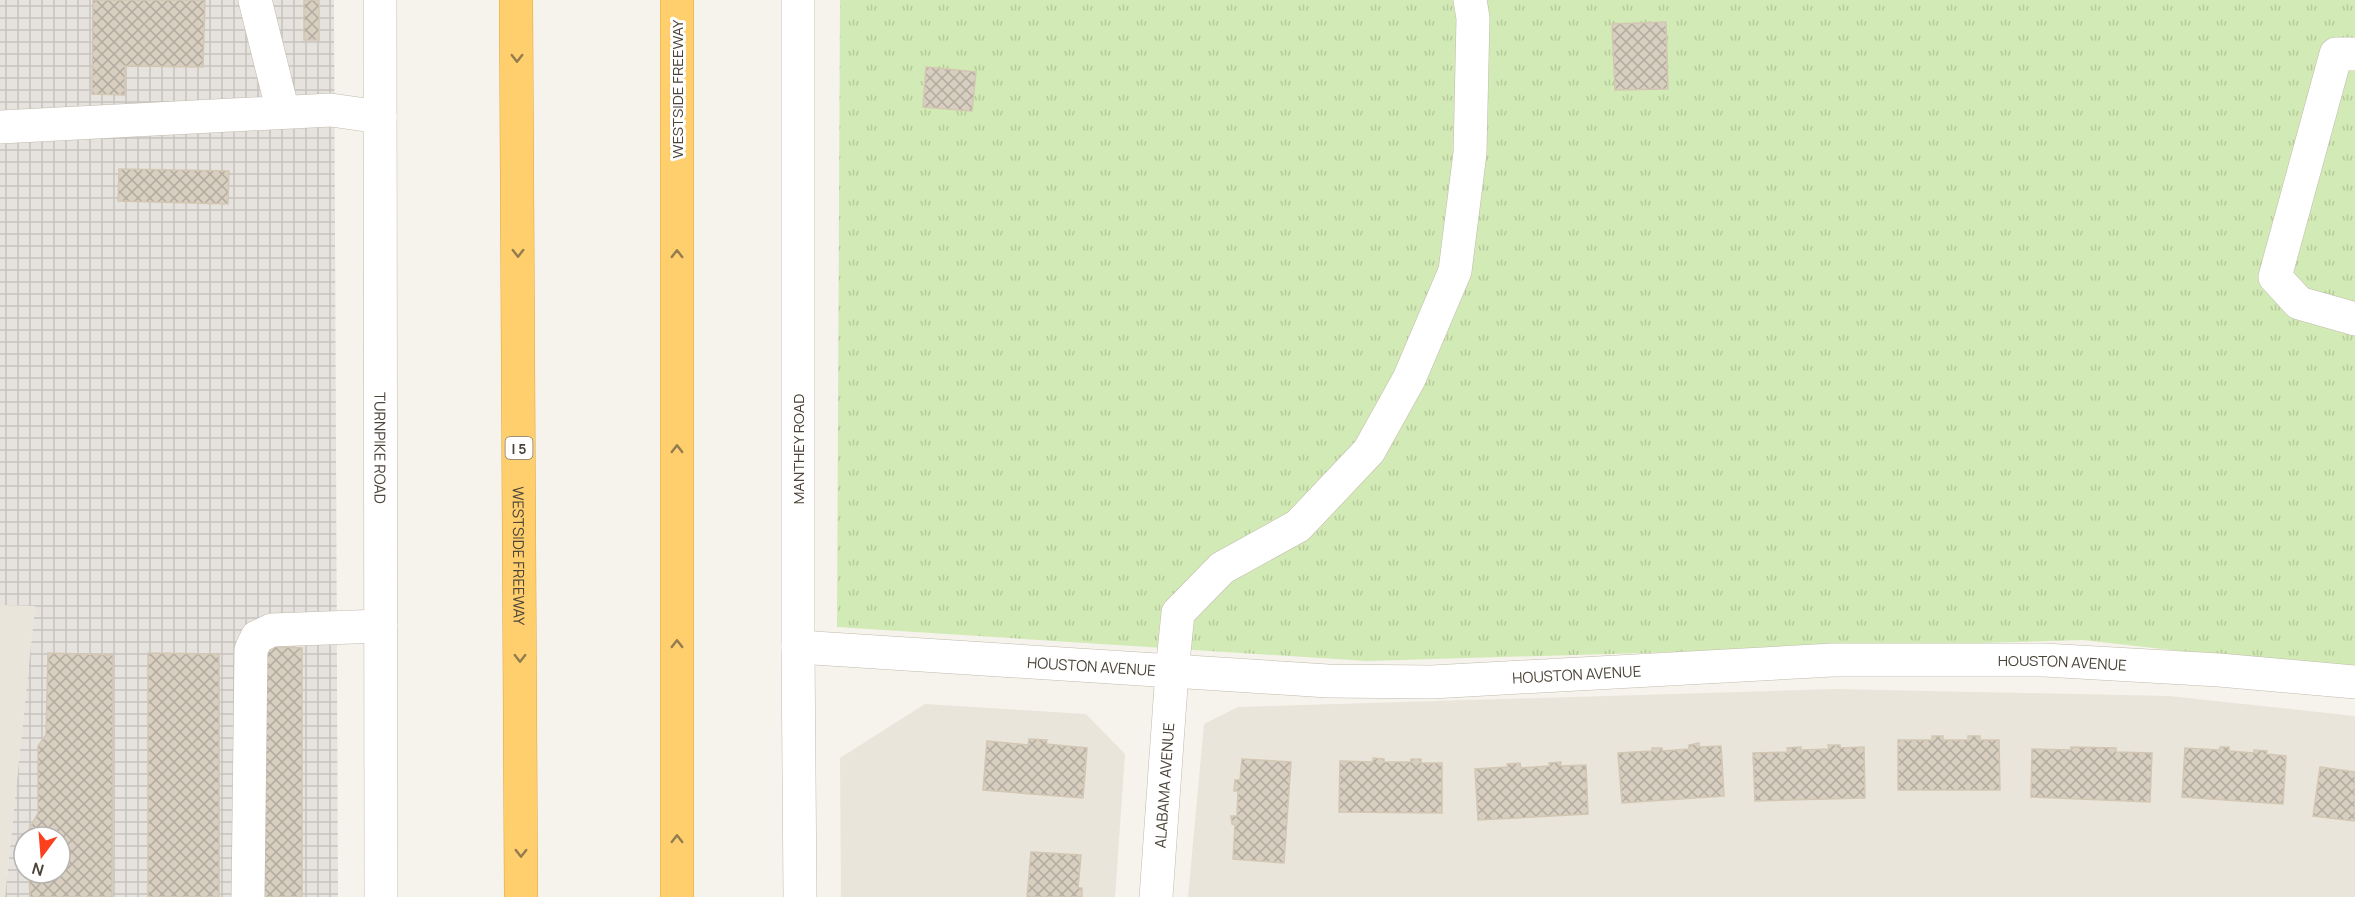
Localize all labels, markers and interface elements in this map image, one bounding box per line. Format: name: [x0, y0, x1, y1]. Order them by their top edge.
street label: WESTSIDE FREEWAY: [667, 19, 688, 158]
one-way arrow: [511, 54, 523, 63]
one-way arrow: [512, 249, 524, 258]
one-way arrow: [671, 249, 683, 258]
street label: TURNPIKE ROAD: [370, 392, 391, 504]
street label: MANTHEY ROAD: [788, 394, 809, 504]
road number: I 5: [506, 437, 532, 459]
one-way arrow: [671, 444, 683, 453]
street label: WESTSIDE FREEWAY: [508, 486, 530, 626]
one-way arrow: [671, 639, 683, 648]
street label: HOUSTON AVENUE: [1998, 650, 2127, 675]
street label: HOUSTON AVENUE: [1026, 651, 1156, 680]
one-way arrow: [514, 654, 526, 663]
street label: HOUSTON AVENUE: [1512, 660, 1642, 688]
street label: ALABAMA AVENUE: [1149, 722, 1179, 849]
north arrow: [12, 825, 72, 885]
one-way arrow: [671, 834, 683, 843]
one-way arrow: [515, 849, 527, 858]
text: N: [29, 857, 46, 882]

